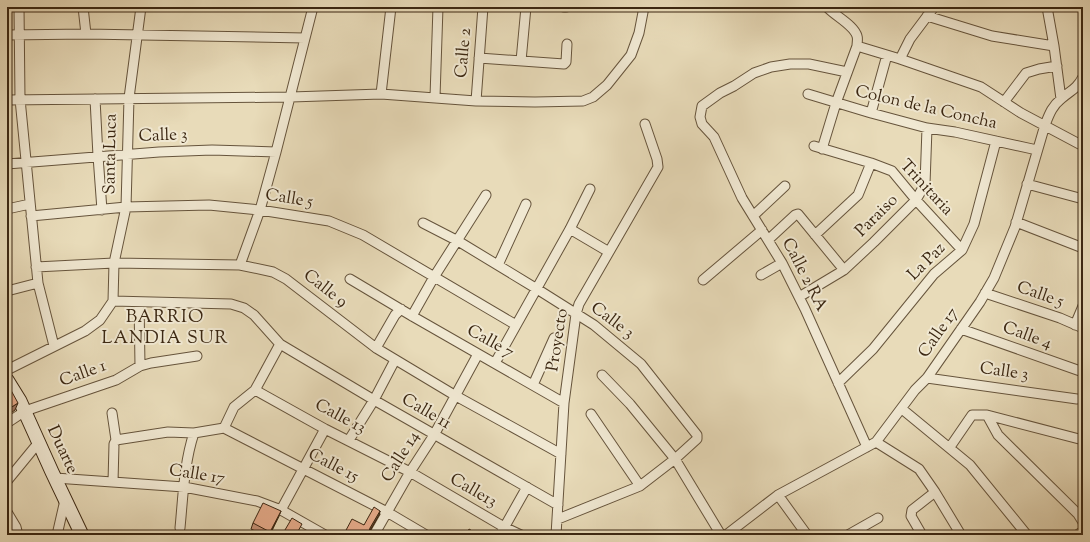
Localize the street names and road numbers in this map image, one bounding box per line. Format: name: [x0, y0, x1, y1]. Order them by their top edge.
street label: Calle 2: [450, 27, 478, 79]
street label: Colon de la Concha: [853, 80, 999, 136]
street label: Santa Luca: [98, 113, 124, 195]
street label: Calle 3: [138, 123, 188, 149]
street label: Trinitaria: [894, 155, 958, 221]
street label: Calle 5: [263, 183, 315, 215]
street label: Paraiso: [850, 189, 904, 243]
street label: Calle 2 RA: [775, 234, 833, 316]
street label: La Paz: [902, 237, 952, 287]
street label: Calle 9: [298, 264, 352, 314]
street label: Calle 5: [1013, 276, 1067, 314]
street label: Calle 3: [585, 297, 639, 345]
street label: Calle 17: [913, 303, 965, 363]
street label: Proyecto: [541, 307, 575, 373]
street label: Calle 4: [999, 316, 1055, 356]
street label: Calle 7: [462, 319, 518, 365]
street label: Calle 1: [56, 354, 110, 393]
street label: Calle 3: [978, 357, 1030, 387]
street label: Calle 11: [397, 388, 455, 436]
street label: Calle 13: [310, 394, 370, 441]
street label: Duarte: [40, 422, 84, 478]
street label: Calle 14: [376, 426, 426, 487]
street label: Calle 15: [304, 443, 363, 489]
street label: Calle 17: [167, 459, 227, 491]
street label: Calle13: [445, 468, 501, 514]

